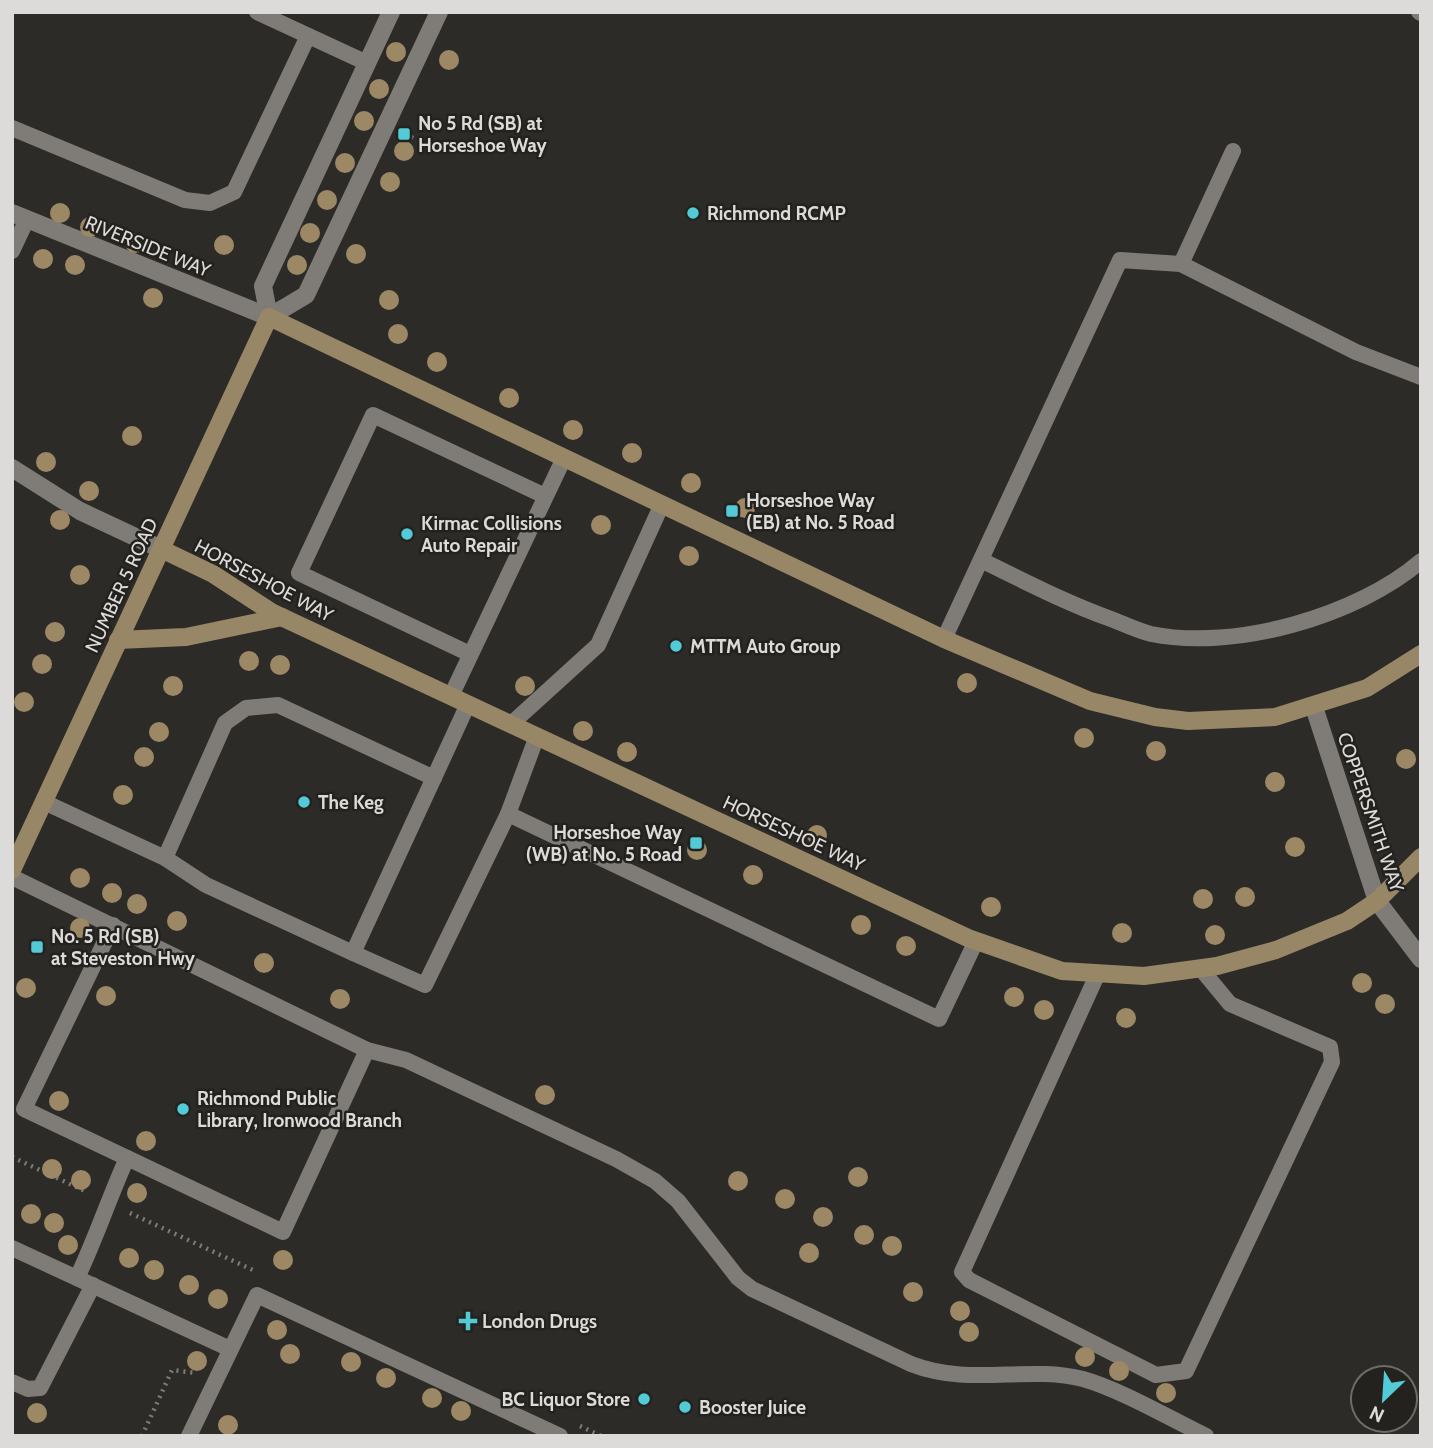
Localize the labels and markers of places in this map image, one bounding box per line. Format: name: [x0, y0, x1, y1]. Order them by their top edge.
place label: No 5 Rd (SB) at Horseshoe Way: [418, 112, 548, 157]
marker: No 5 Rd (SB) at Horseshoe Way: [396, 126, 412, 142]
place label: Richmond RCMP: [707, 202, 846, 225]
marker: Richmond RCMP: [685, 205, 701, 221]
place label: Horseshoe Way (EB) at No. 5 Road: [746, 489, 895, 534]
marker: Horseshoe Way (EB) at No. 5 Road: [724, 503, 740, 519]
place label: Kirmac Collisions Auto Repair: [421, 512, 562, 557]
marker: Kirmac Collisions Auto Repair: [399, 526, 415, 542]
place label: MTTM Auto Group: [690, 635, 841, 658]
marker: MTTM Auto Group: [668, 638, 684, 654]
place label: The Keg: [318, 791, 384, 814]
marker: The Keg: [296, 794, 312, 810]
place label: Horseshoe Way (WB) at No. 5 Road: [526, 821, 683, 866]
marker: Horseshoe Way (WB) at No. 5 Road: [688, 835, 704, 851]
place label: No. 5 Rd (SB) at Steveston Hwy: [51, 925, 196, 970]
marker: No. 5 Rd (SB) at Steveston Hwy: [29, 939, 45, 955]
place label: Richmond Public Library, Ironwood Branch: [197, 1087, 402, 1132]
marker: Richmond Public Library, Ironwood Branch: [175, 1101, 191, 1117]
place label: London Drugs: [482, 1310, 597, 1333]
marker: London Drugs: [460, 1313, 476, 1329]
place label: BC Liquor Store: [501, 1388, 630, 1411]
marker: BC Liquor Store: [636, 1391, 652, 1407]
place label: Booster Juice: [699, 1396, 806, 1419]
marker: Booster Juice: [677, 1399, 693, 1415]

